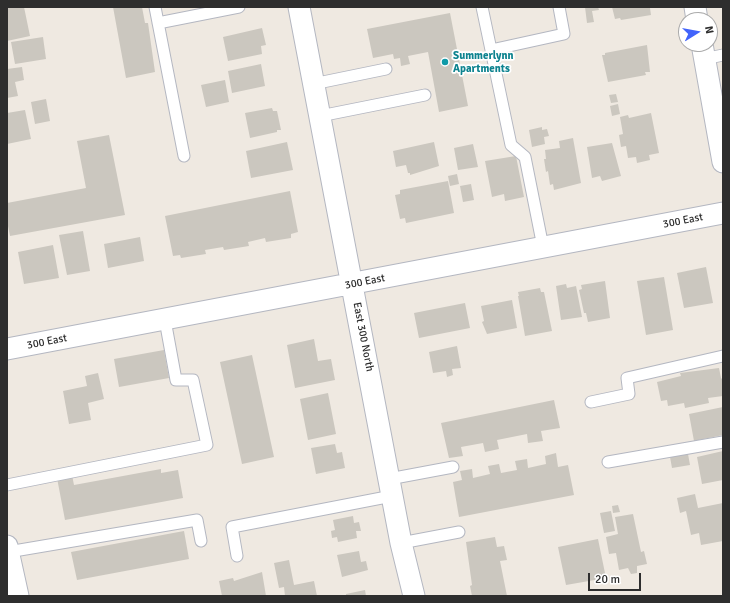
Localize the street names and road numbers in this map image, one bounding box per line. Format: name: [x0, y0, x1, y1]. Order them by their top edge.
street label: 300 East: [662, 211, 704, 231]
street label: 300 East: [344, 272, 386, 292]
street label: East 300 North: [350, 301, 376, 373]
street label: 300 East: [26, 332, 68, 352]

